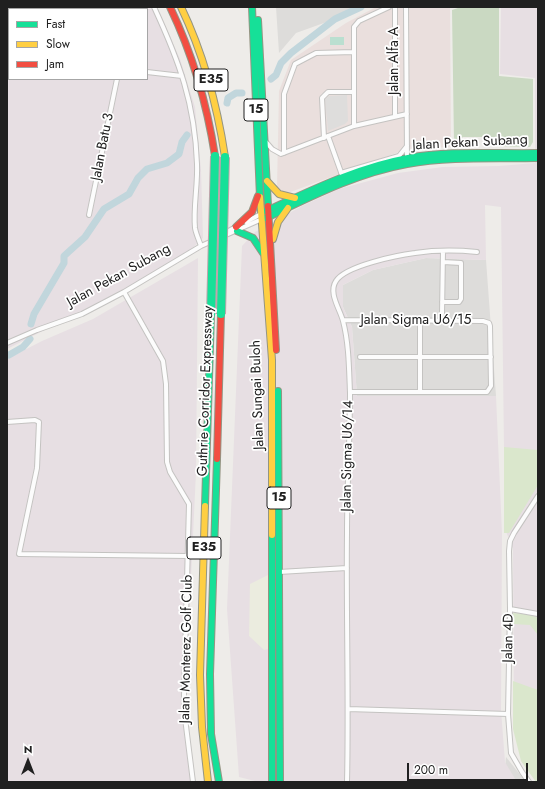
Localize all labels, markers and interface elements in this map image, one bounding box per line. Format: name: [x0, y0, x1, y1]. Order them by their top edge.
legend: [8, 8, 148, 80]
text: Fast: [46, 15, 65, 33]
street label: Jalan Alfa A: [387, 27, 403, 95]
text: Slow: [46, 35, 70, 53]
text: Jam: [46, 55, 64, 73]
road number: E35: [194, 69, 228, 91]
road number: 15: [244, 99, 268, 121]
street label: Jalan Batu 3: [88, 112, 118, 182]
street label: Jalan Pekan Subang: [412, 132, 528, 154]
street label: Jalan Pekan Subang: [64, 241, 174, 311]
street label: Guthrie Corridor Expressway: [195, 305, 217, 477]
street label: Jalan Sigma U6/15: [361, 313, 471, 329]
street label: Jalan Sungai Buloh: [248, 340, 268, 450]
street label: Jalan Sigma U6/14: [339, 400, 357, 512]
road number: 15: [267, 487, 291, 509]
road number: E35: [187, 537, 221, 559]
street label: Jalan Monterez Golf Club: [177, 574, 197, 724]
street label: Jalan 4D: [500, 613, 518, 663]
north arrow: [8, 741, 48, 781]
text: N: [24, 741, 32, 757]
scale bar: [409, 755, 530, 781]
text: 200 m: [414, 761, 448, 779]

